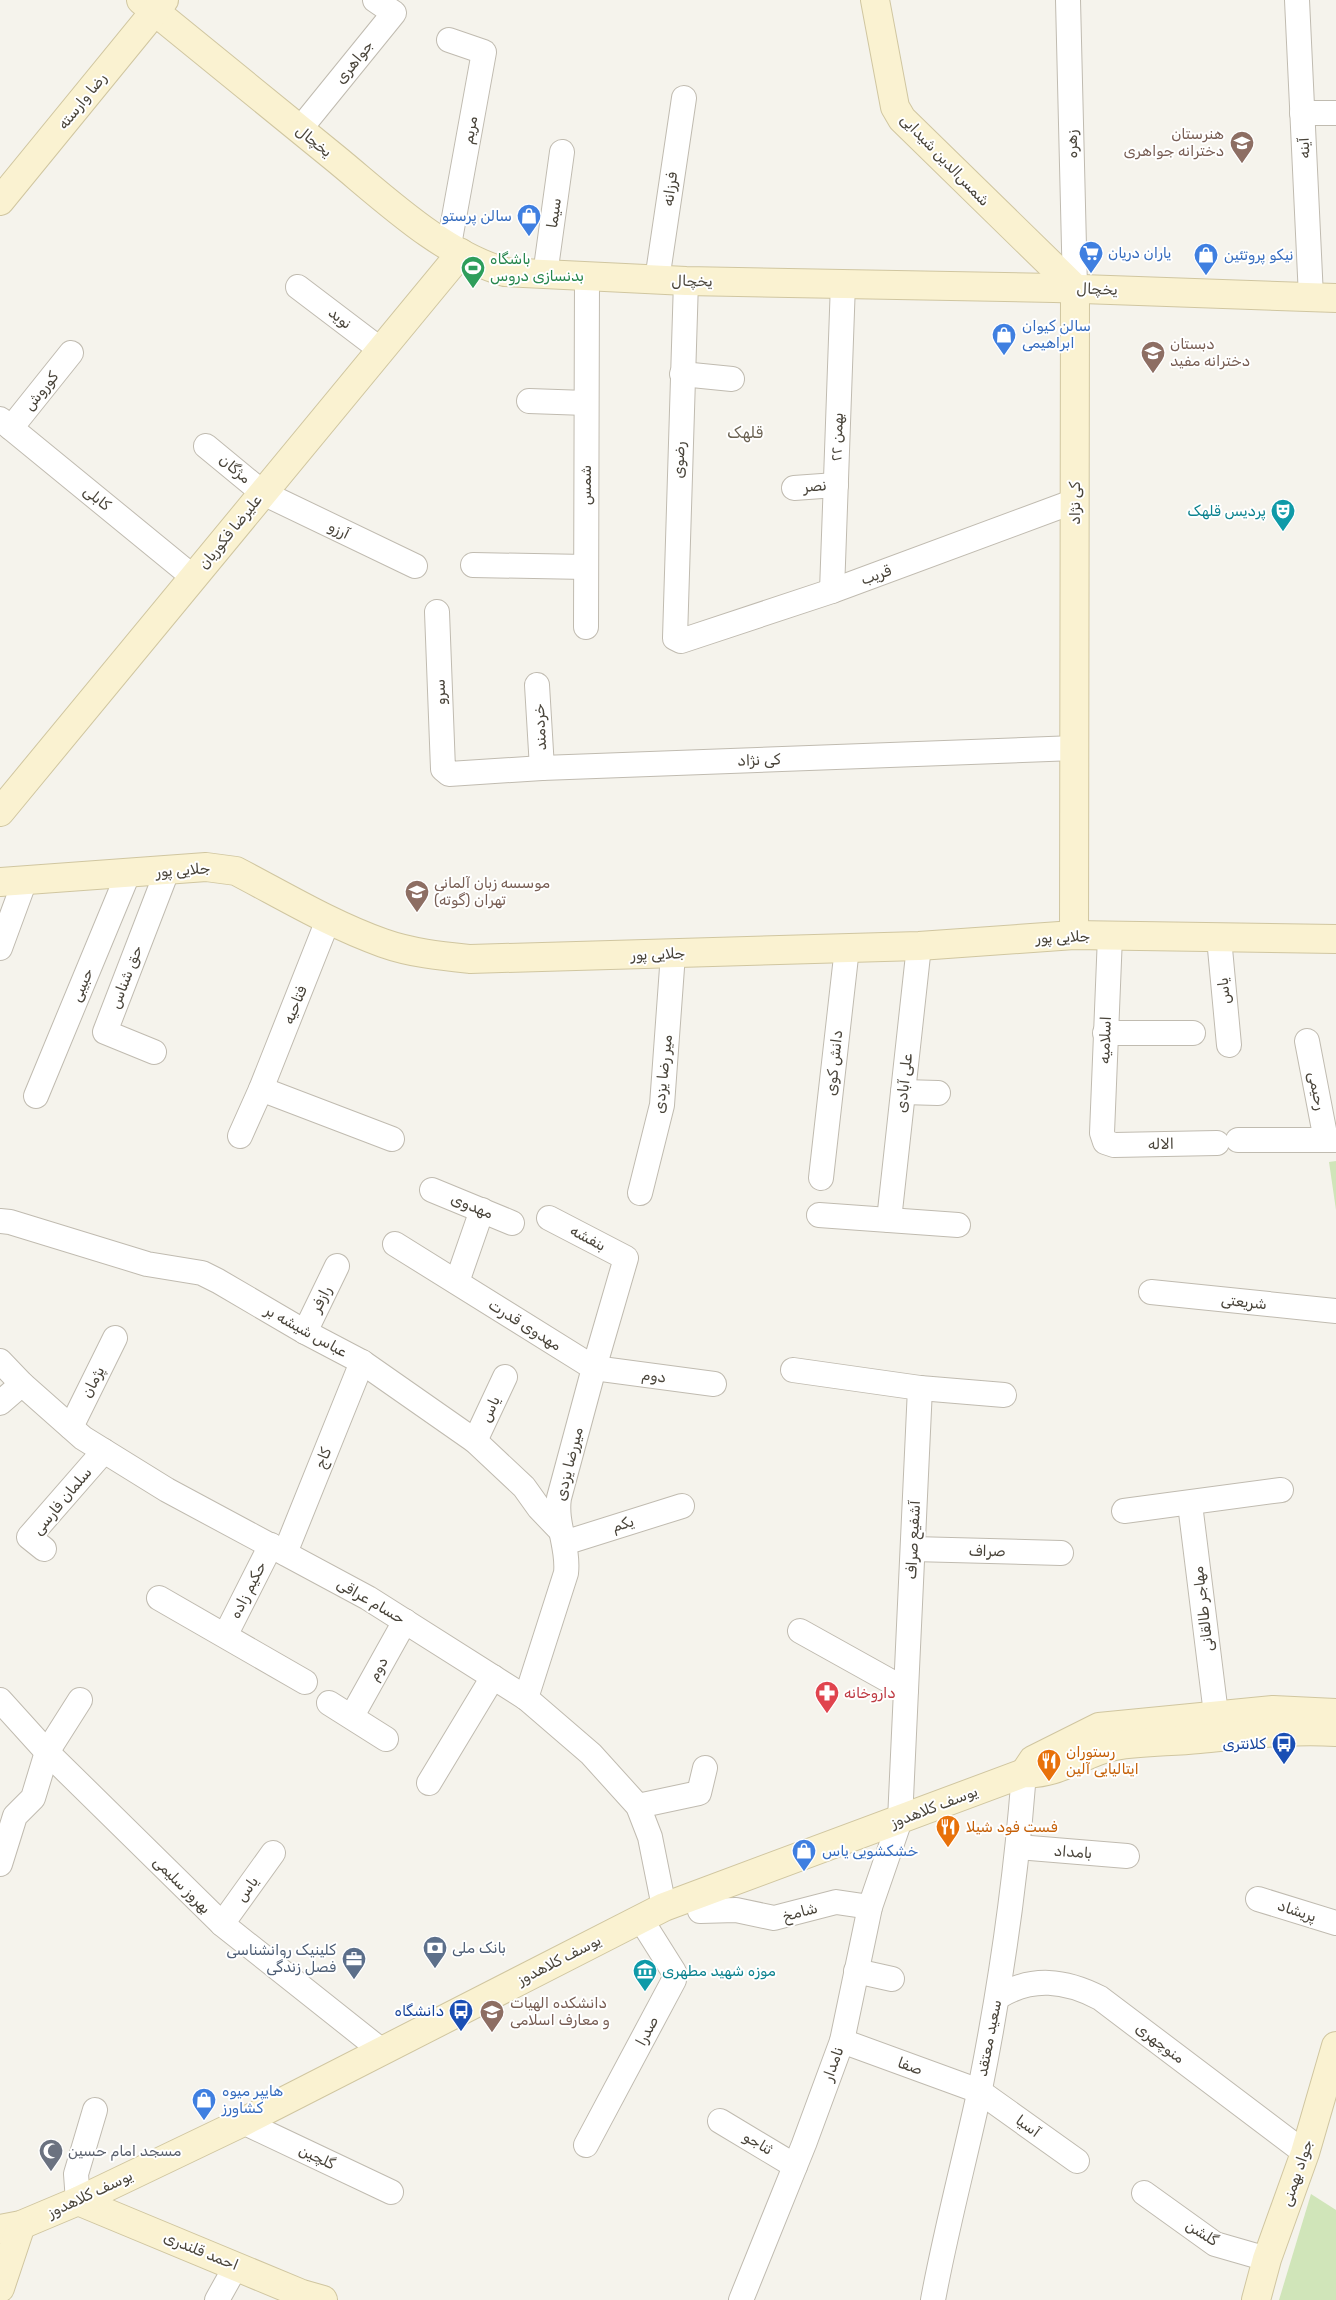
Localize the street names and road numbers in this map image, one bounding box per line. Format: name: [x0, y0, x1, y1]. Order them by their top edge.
street label: جواهری: [331, 37, 377, 87]
street label: رضا وارسته: [54, 69, 111, 133]
street label: شمس‌الدین شیدایی: [897, 110, 993, 210]
street label: مریم: [459, 115, 482, 146]
street label: یخچال: [292, 121, 336, 161]
street label: زهره: [1063, 129, 1081, 158]
street label: آینه: [1294, 136, 1314, 159]
street label: فرزانه: [659, 171, 681, 207]
street label: سیما: [543, 197, 565, 229]
street label: یخچال: [671, 272, 713, 290]
street label: یخچال: [1076, 279, 1118, 299]
street label: نوید: [325, 303, 355, 333]
street label: کوروش: [20, 368, 63, 415]
street label: ۲۲ بهمن: [827, 412, 847, 462]
street label: رضوی: [669, 441, 689, 479]
street label: مژگان: [216, 451, 254, 487]
street label: شمس: [577, 465, 595, 505]
street label: نصر: [802, 476, 827, 496]
street label: کی نژاد: [1066, 481, 1084, 525]
street label: کابلی: [80, 482, 114, 515]
street label: علیرضا فکوریان: [195, 491, 265, 573]
street label: آرزو: [325, 517, 353, 544]
street label: قریب: [858, 561, 894, 589]
street label: سرو: [431, 679, 450, 705]
street label: خردمند: [530, 703, 550, 751]
street label: کی نژاد: [737, 750, 781, 770]
street label: جلایی پور: [154, 859, 211, 882]
street label: جلایی پور: [1035, 927, 1090, 948]
street label: حق شناس: [106, 943, 146, 1011]
street label: جلایی پور: [630, 944, 685, 965]
street label: حبیبی: [67, 965, 97, 1005]
street label: یاس: [1214, 977, 1234, 1005]
street label: فتاحیه: [279, 983, 311, 1027]
street label: اسلامیه: [1095, 1016, 1115, 1064]
street label: دانش کوی: [822, 1029, 846, 1097]
street label: میر رضا یزدی: [650, 1034, 676, 1114]
street label: علی آبادی: [892, 1052, 916, 1114]
street label: رحیمی: [1304, 1070, 1330, 1112]
street label: الاله: [1148, 1135, 1174, 1153]
street label: مهدوی: [448, 1189, 496, 1224]
street label: بنفشه: [567, 1221, 609, 1255]
street label: رازفر: [306, 1283, 335, 1316]
street label: شریعتی: [1220, 1291, 1268, 1313]
street label: مهدوی قدرت: [485, 1295, 565, 1355]
street label: عباس شیشه بر: [261, 1301, 350, 1361]
street label: پژمان: [77, 1363, 109, 1401]
street label: دوم: [641, 1365, 667, 1388]
street label: یاس: [476, 1393, 504, 1425]
street label: میررضا یزدی: [551, 1425, 587, 1503]
street label: کاج: [311, 1445, 337, 1472]
street label: سلمان فارسی: [28, 1463, 96, 1539]
street label: آشفیع صراف: [902, 1499, 926, 1580]
street label: یکم: [610, 1512, 636, 1537]
street label: صراف: [968, 1542, 1006, 1560]
street label: حکیم زاده: [226, 1558, 271, 1622]
street label: مهاجر طالقانی: [1189, 1565, 1217, 1653]
street label: حسام عراقی: [333, 1574, 408, 1629]
street label: دوم: [364, 1654, 393, 1685]
street label: یوسف کلاهدوز: [887, 1782, 980, 1833]
street label: بامداد: [1053, 1842, 1093, 1862]
street label: بهروز سلیمی: [149, 1852, 215, 1918]
street label: یاس: [232, 1873, 262, 1905]
street label: پریشاد: [1275, 1896, 1319, 1927]
street label: شامخ: [780, 1899, 820, 1927]
street label: یوسف کلاهدوز: [513, 1931, 604, 1990]
street label: سعید معتقد: [973, 1998, 1005, 2078]
street label: صدرا: [632, 2013, 662, 2049]
street label: منوچهری: [1132, 2019, 1188, 2067]
street label: نامدار: [818, 2044, 847, 2084]
street label: صفا: [895, 2053, 925, 2079]
street label: آسیا: [1012, 2111, 1044, 2141]
street label: ثناجو: [740, 2127, 776, 2159]
street label: جواد بهمنی: [1277, 2137, 1317, 2209]
street label: گلچین: [296, 2141, 338, 2173]
street label: یوسف کلاهدوز: [44, 2166, 136, 2223]
street label: گلشن: [1182, 2216, 1222, 2250]
street label: احمد قلندری: [161, 2228, 241, 2274]

